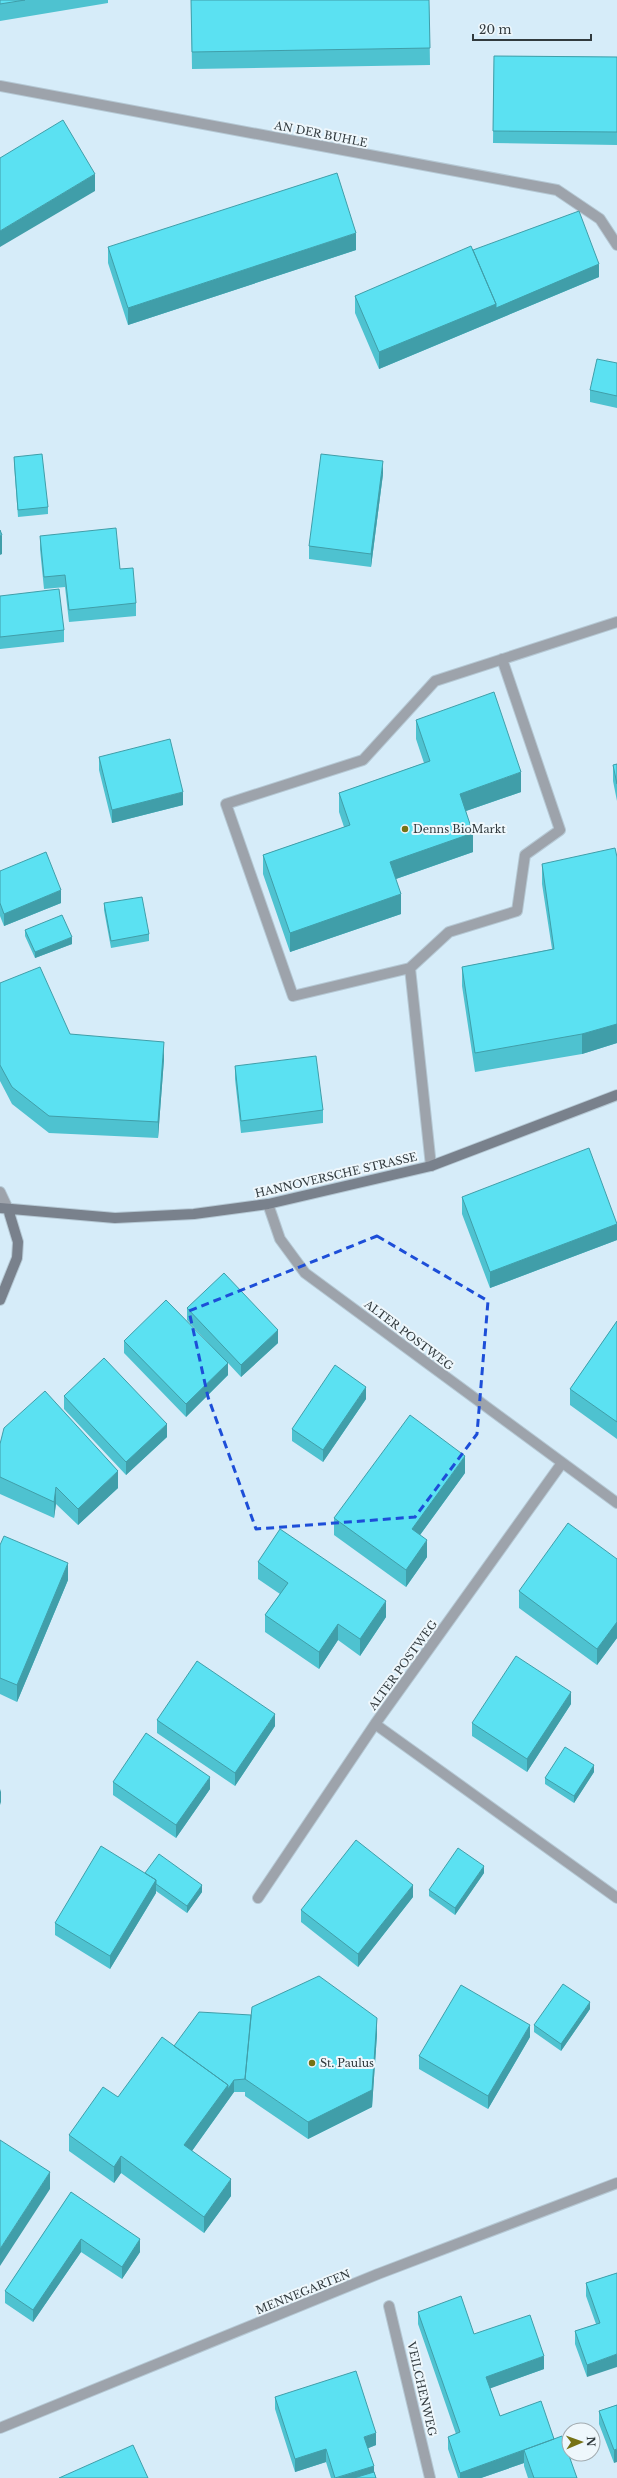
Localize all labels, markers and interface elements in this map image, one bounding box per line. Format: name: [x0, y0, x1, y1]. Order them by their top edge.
scale bar: [473, 16, 591, 42]
text: 20 m: [479, 22, 511, 37]
street label: AN DER BUHLE: [272, 118, 369, 150]
place label: Denns BioMarkt: [413, 822, 507, 836]
marker: Denns BioMarkt: [400, 824, 410, 834]
street label: HANNOVERSCHE STRASSE: [253, 1149, 419, 1201]
street label: ALTER POSTWEG: [361, 1296, 457, 1373]
street label: ALTER POSTWEG: [365, 1617, 441, 1714]
place label: St. Paulus: [320, 2056, 374, 2070]
marker: St. Paulus: [307, 2058, 317, 2068]
street label: MENNEGARTEN: [254, 2267, 352, 2317]
street label: VEILCHENWEG: [404, 2339, 440, 2438]
north arrow: [561, 2422, 601, 2462]
text: N: [584, 2436, 598, 2448]

